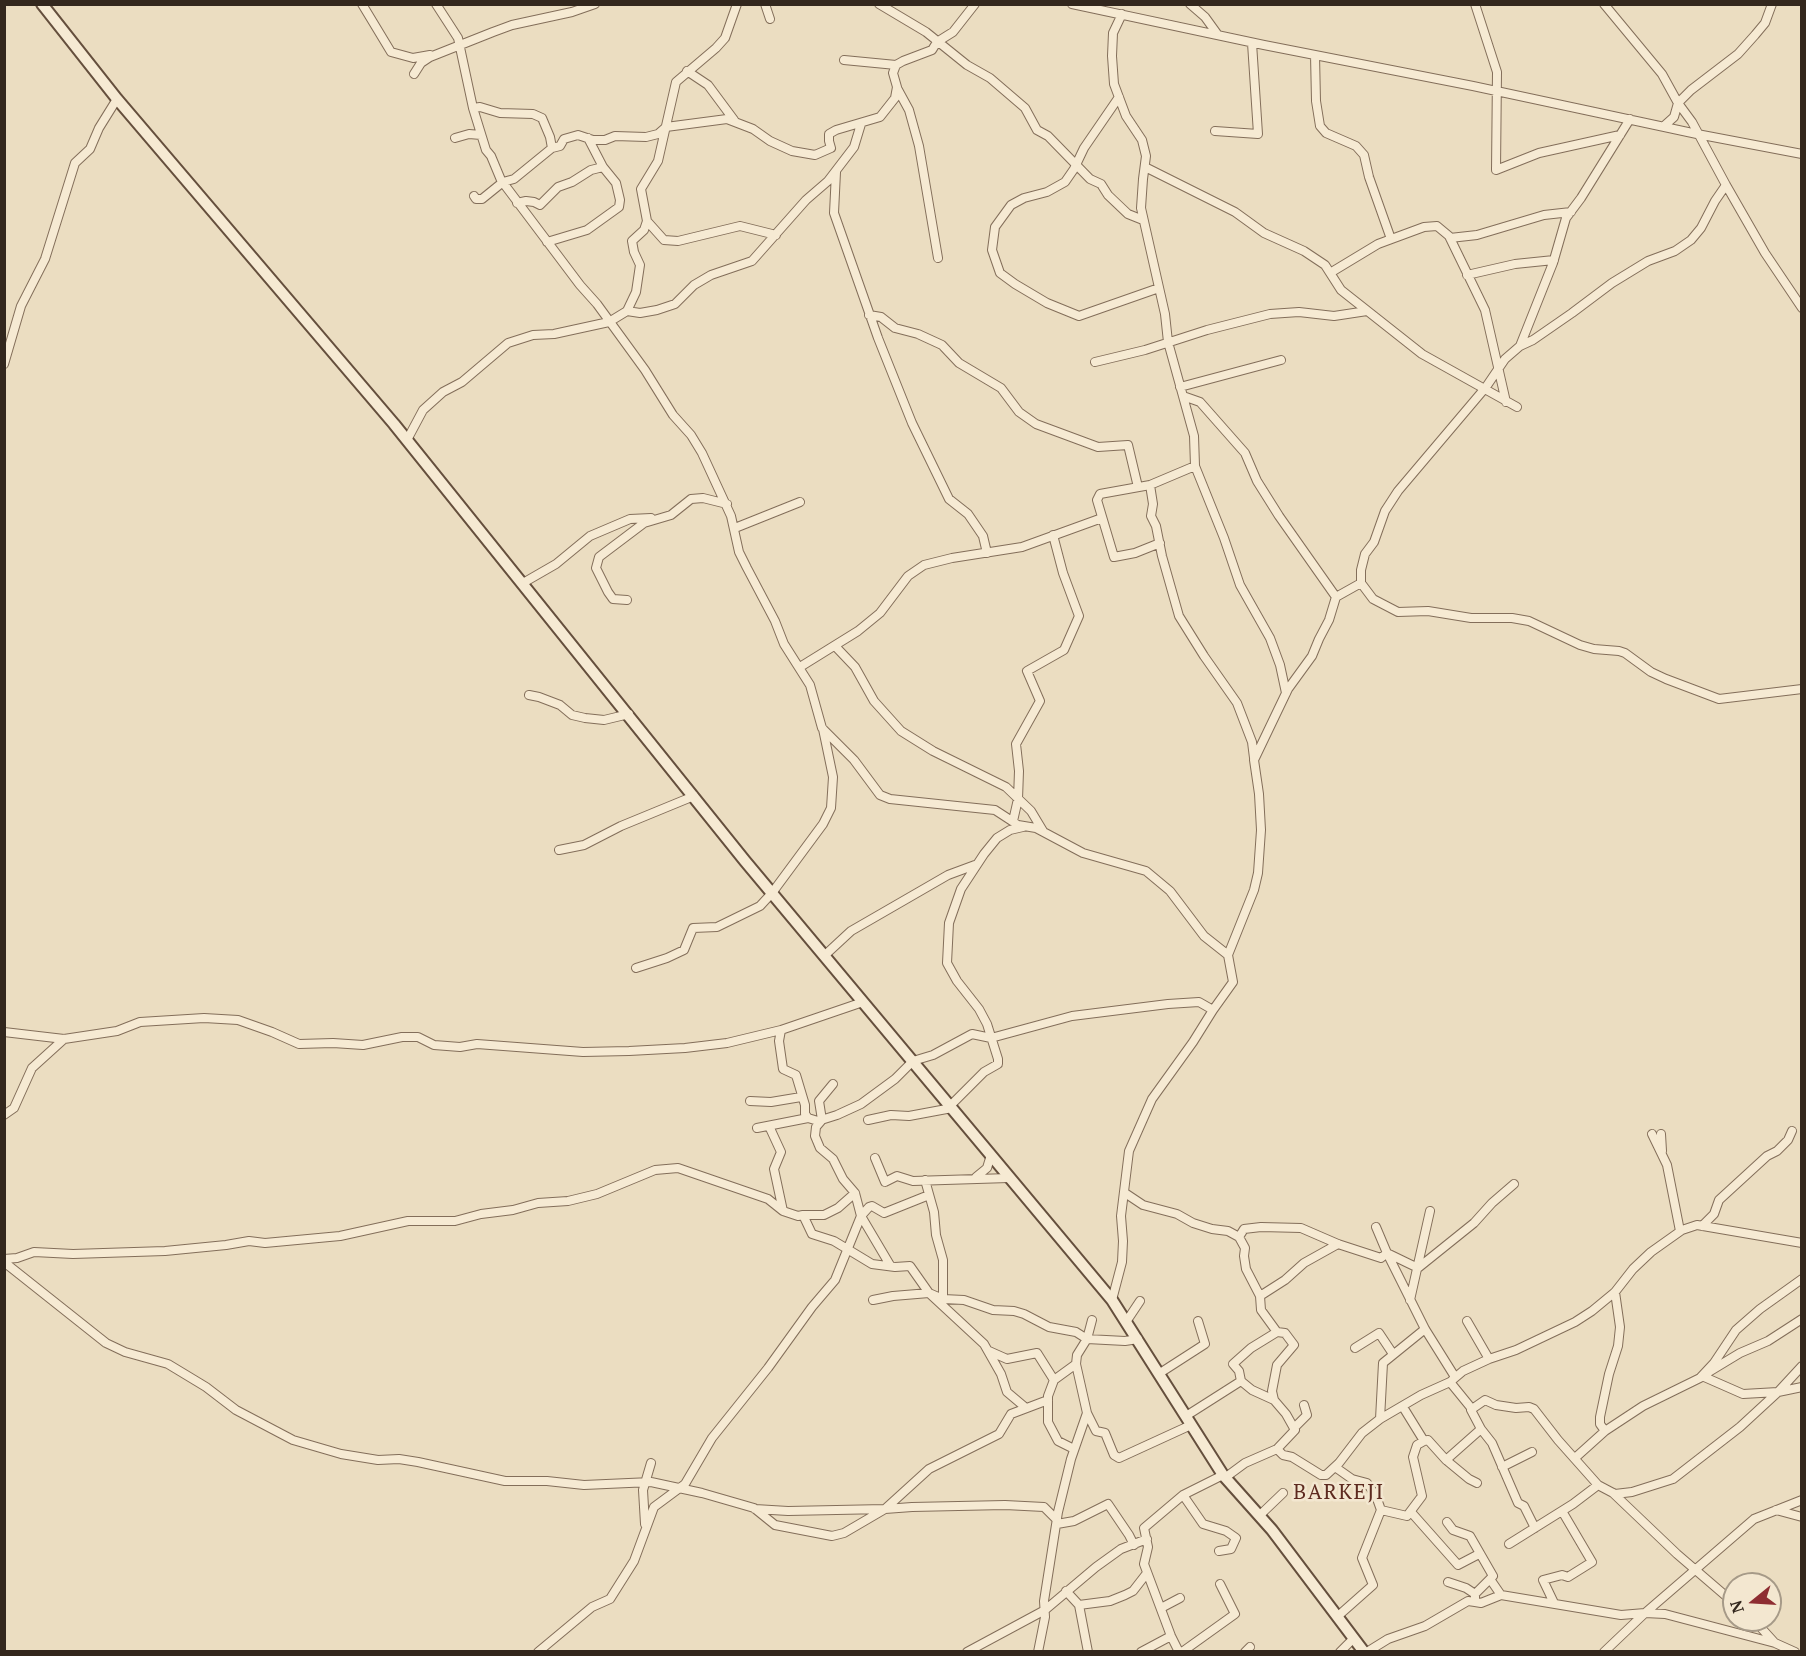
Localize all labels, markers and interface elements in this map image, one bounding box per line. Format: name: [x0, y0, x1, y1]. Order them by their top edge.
district label: BARKEJI: [1293, 1480, 1385, 1506]
north arrow: [1722, 1572, 1782, 1632]
text: N: [1724, 1598, 1749, 1616]

